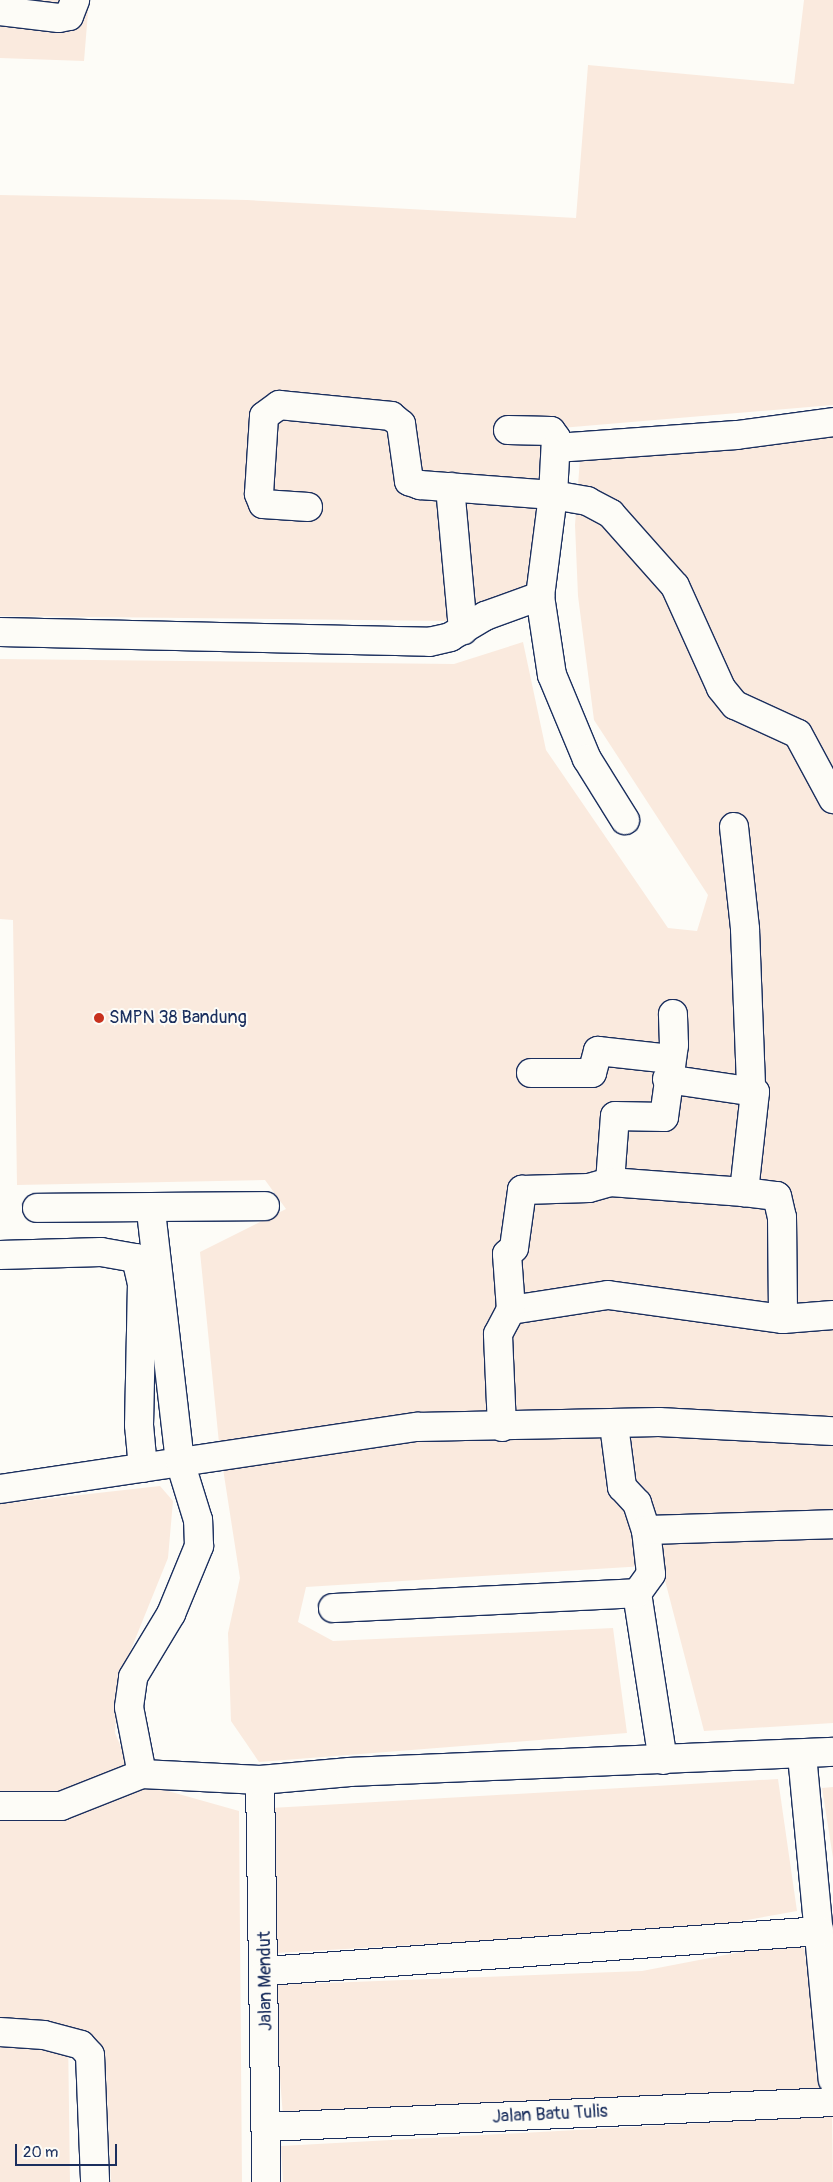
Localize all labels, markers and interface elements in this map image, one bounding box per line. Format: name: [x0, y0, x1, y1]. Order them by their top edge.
place label: SMPN 38 Bandung: [109, 1007, 247, 1029]
marker: SMPN 38 Bandung: [93, 1012, 105, 1024]
street label: Jalan Mendut: [254, 1931, 278, 2031]
street label: Jalan Batu Tulis: [492, 2101, 608, 2129]
scale bar: [18, 2134, 120, 2166]
text: 20 m: [23, 2143, 58, 2162]

